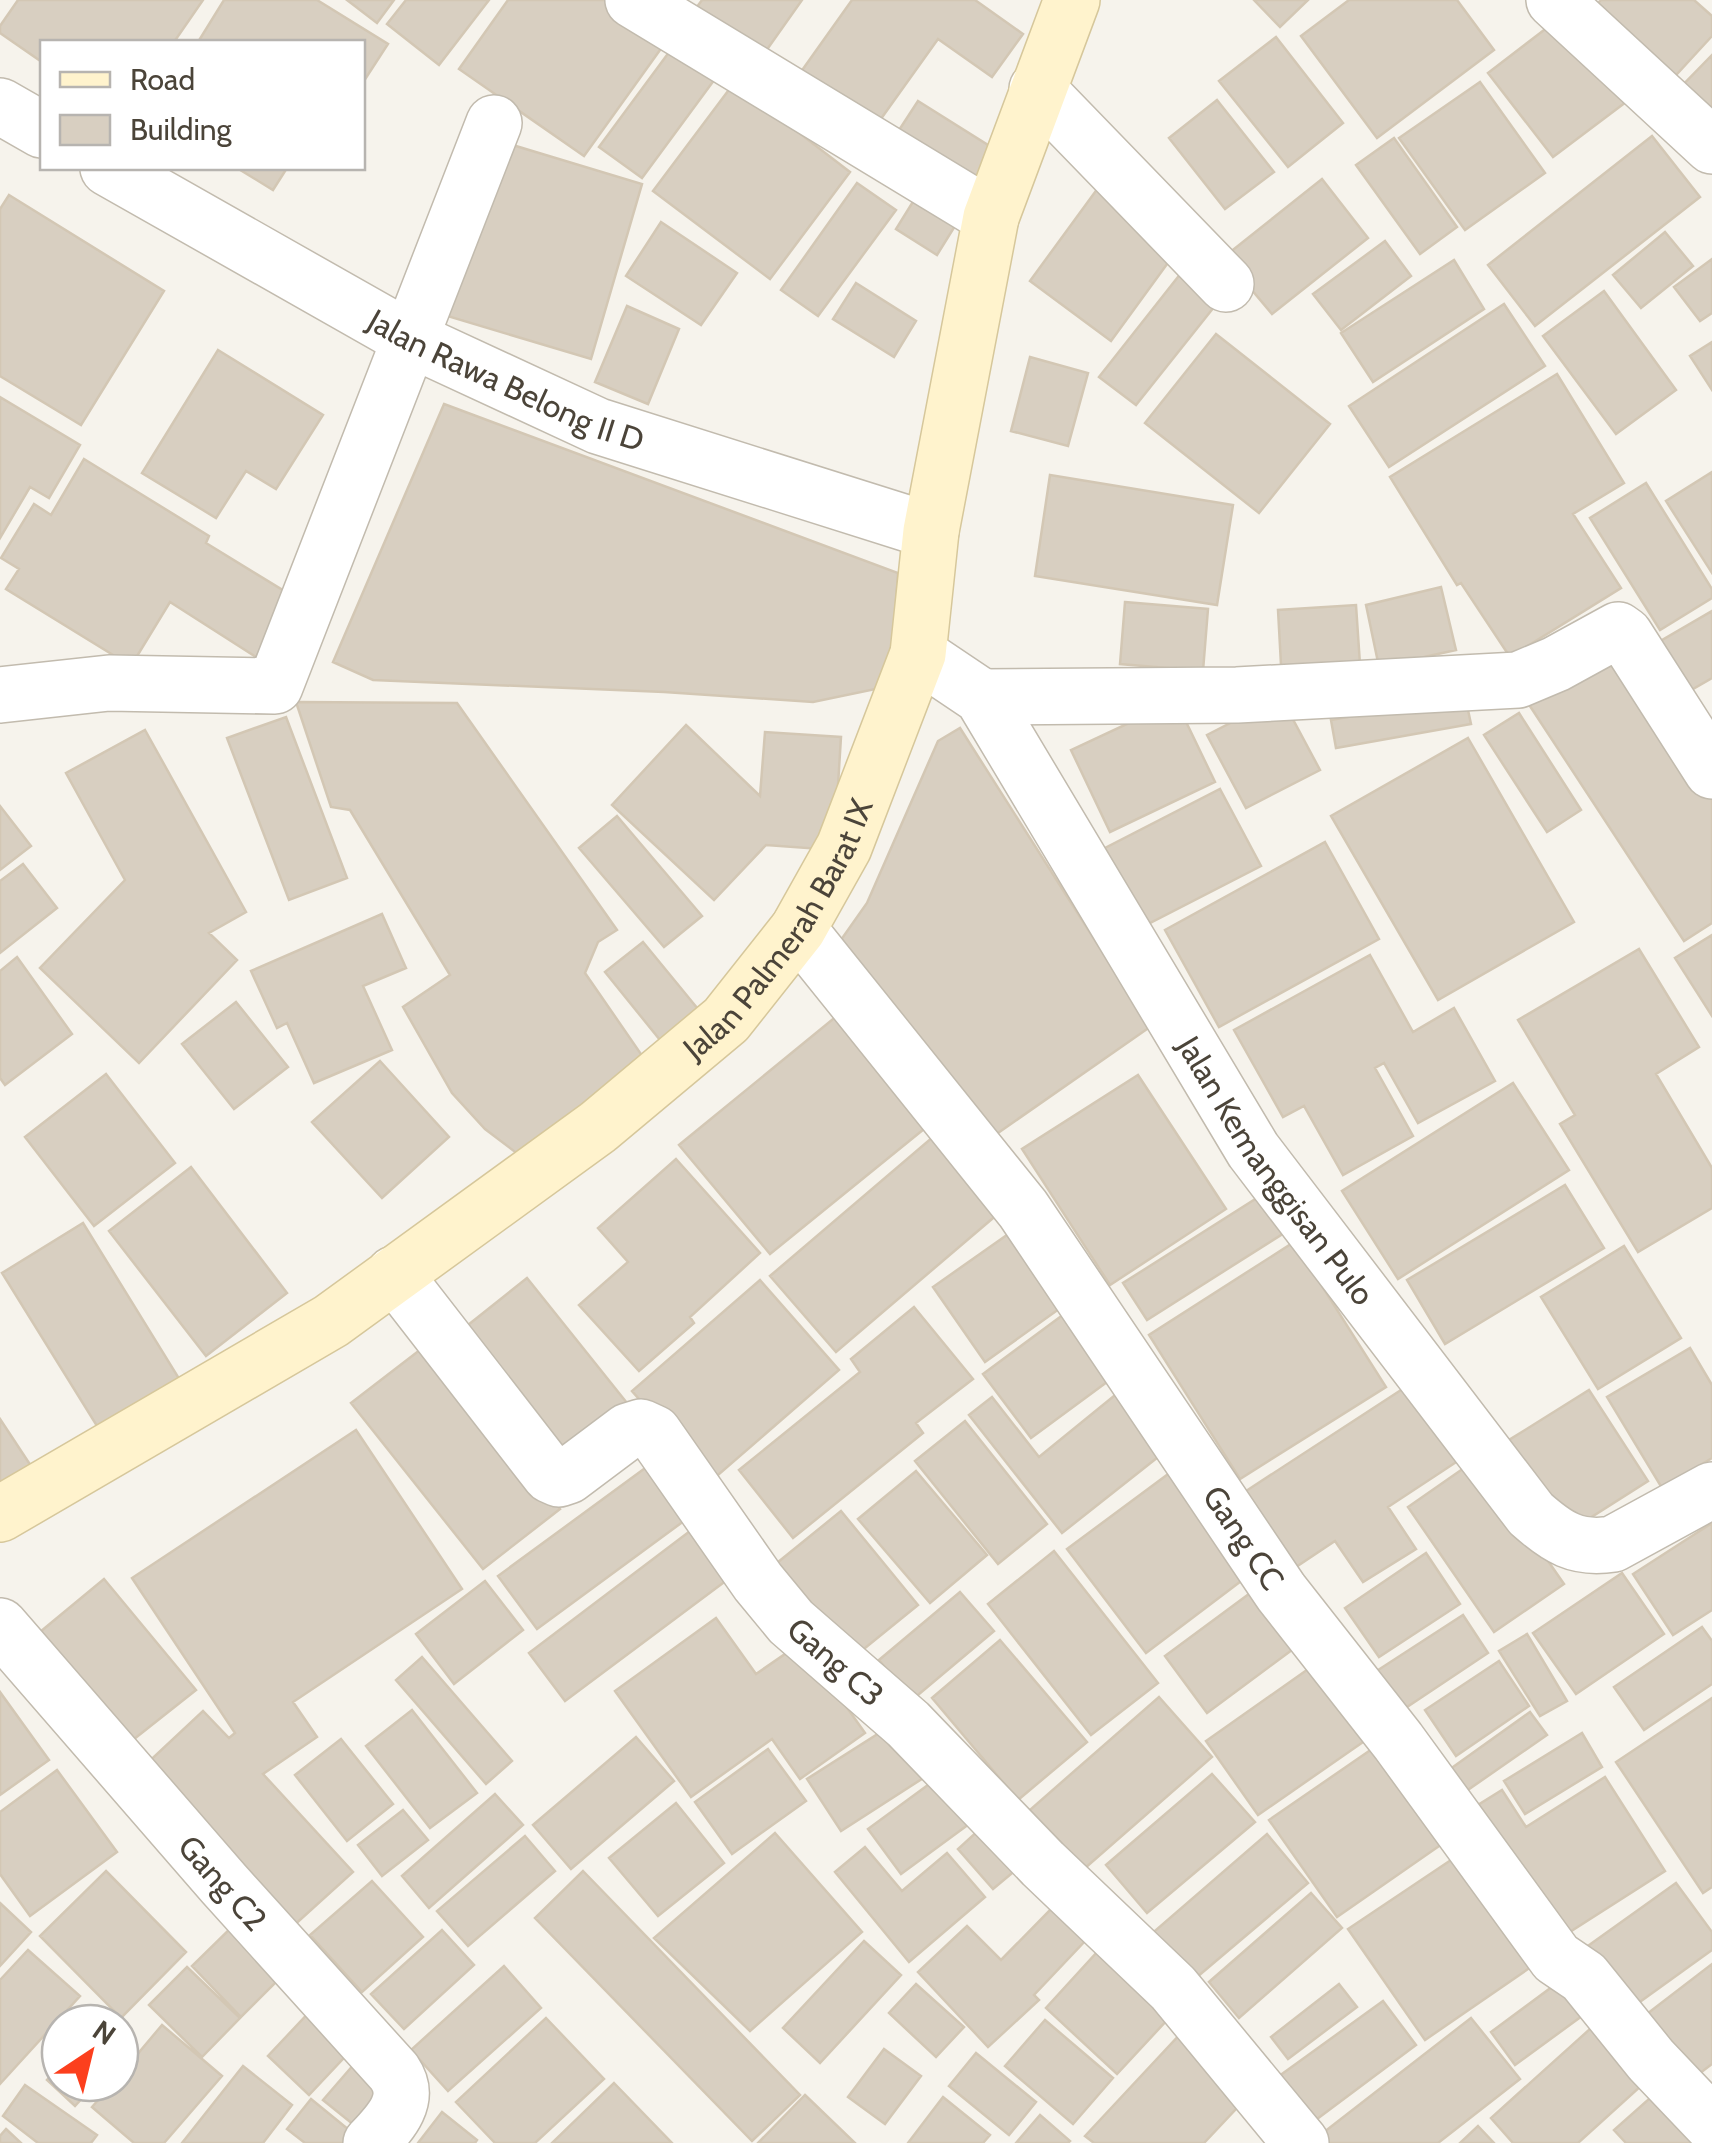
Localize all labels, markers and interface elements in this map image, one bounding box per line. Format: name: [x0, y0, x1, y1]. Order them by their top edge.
legend: [40, 40, 365, 170]
text: Road: [130, 61, 195, 98]
text: Building: [130, 111, 233, 148]
street label: Jalan Rawa Belong II D: [361, 300, 649, 459]
street label: Jalan Palmerah Barat IX: [674, 793, 880, 1068]
street label: Jalan Kemanggisan Pulo: [1169, 1028, 1384, 1312]
street label: Gang CC: [1195, 1478, 1293, 1597]
street label: Gang C3: [780, 1609, 892, 1714]
street label: Gang C2: [171, 1827, 276, 1938]
north arrow: [40, 2003, 140, 2103]
text: N: [86, 2013, 122, 2052]

